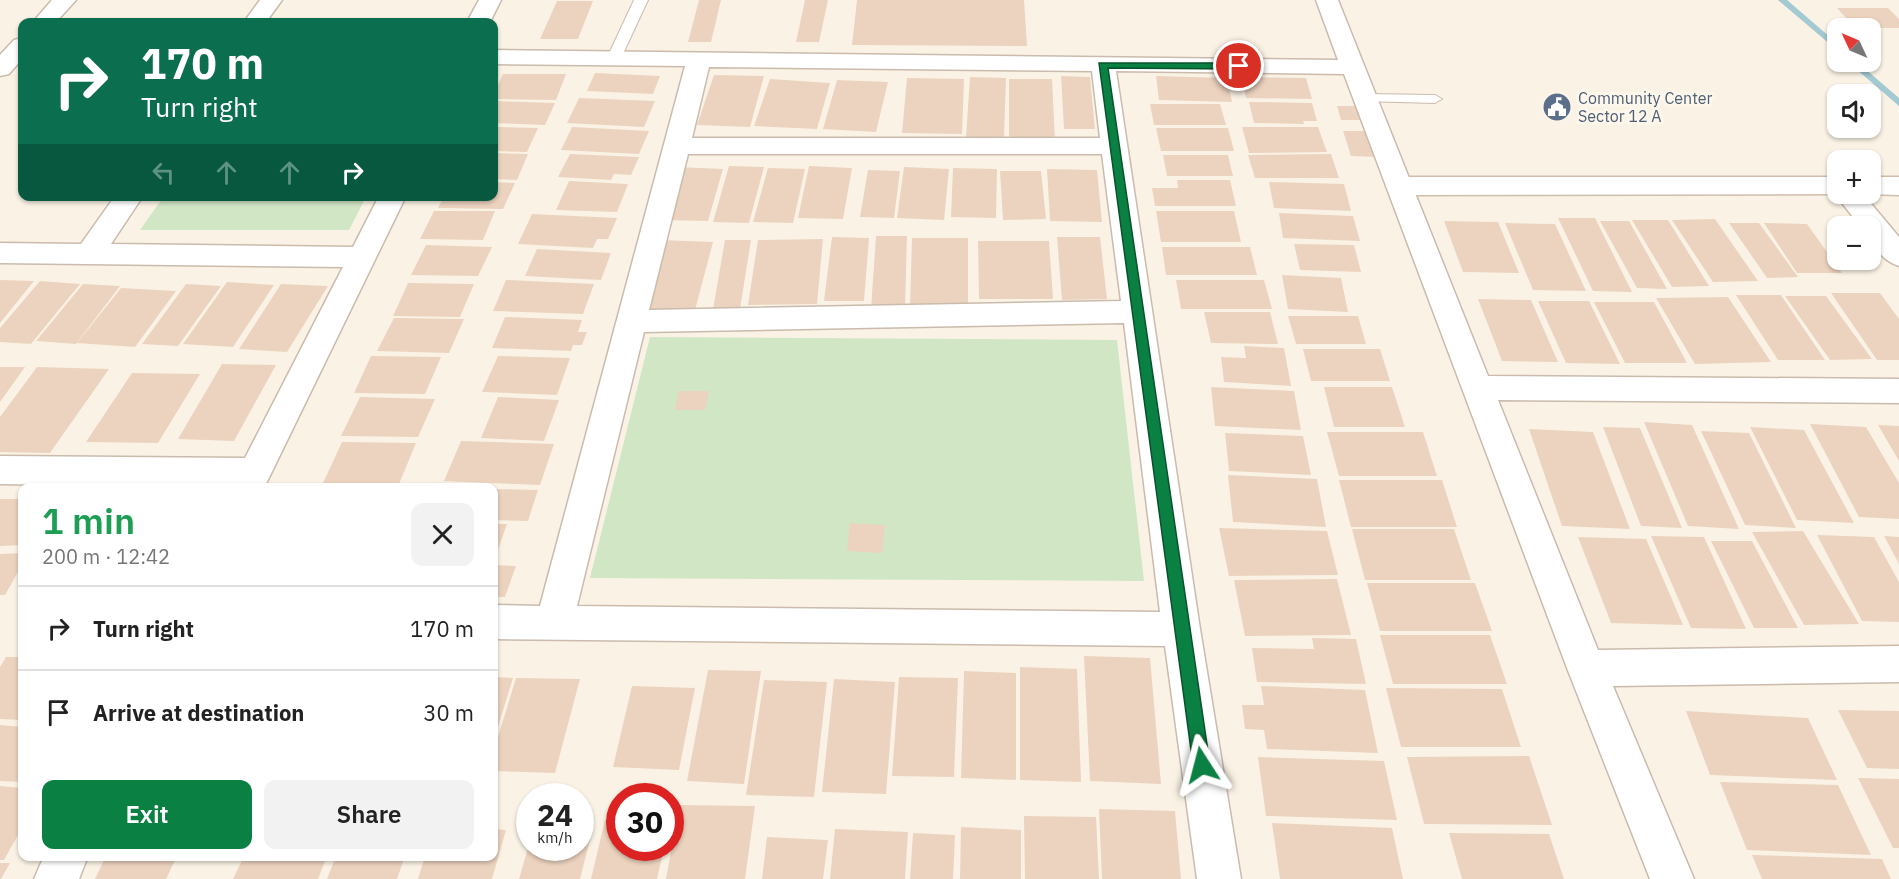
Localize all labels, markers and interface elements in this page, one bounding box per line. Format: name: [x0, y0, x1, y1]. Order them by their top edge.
north arrow: [1827, 18, 1881, 72]
map controls: [1827, 18, 1881, 270]
text: 170 m: [141, 36, 264, 91]
pin: [1213, 40, 1264, 91]
icon: right: [42, 42, 120, 120]
icon: arrive: [1222, 49, 1255, 82]
button: sound: [1827, 84, 1881, 138]
place label: Community Center Sector 12 A: [1578, 88, 1713, 126]
text: Turn right: [141, 89, 258, 124]
public building icon: Community Center Sector 12 A: [1541, 91, 1573, 123]
button: +: [1827, 150, 1881, 204]
icon: left: [147, 156, 180, 189]
icon: ahead: [210, 156, 243, 189]
icon: ahead: [273, 156, 306, 189]
icon: right: [336, 156, 369, 189]
button: −: [1827, 216, 1881, 270]
text: 1 min: [42, 497, 135, 544]
button: close: [411, 503, 474, 566]
text: 200 m · 12:42: [42, 543, 170, 570]
icon: right: [42, 612, 75, 645]
text: Turn right: [93, 614, 194, 643]
text: 170 m: [410, 614, 474, 643]
icon: arrive: [42, 696, 75, 729]
text: Arrive at destination: [93, 698, 304, 727]
text: 30 m: [423, 698, 474, 727]
position arrow: [1170, 733, 1234, 797]
button: Exit: [42, 780, 252, 849]
button: Share: [264, 780, 474, 849]
speed limit sign: 30: [606, 783, 684, 861]
text: 24: [537, 795, 573, 834]
text: km/h: [537, 828, 573, 847]

